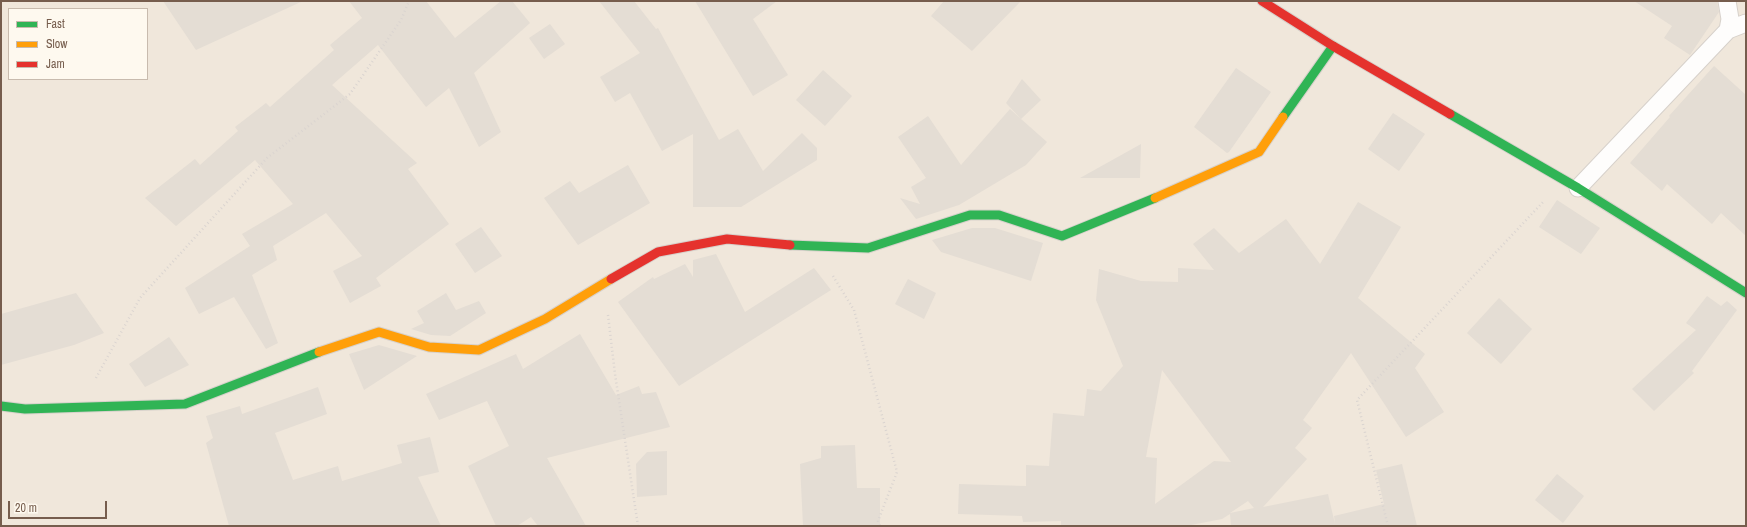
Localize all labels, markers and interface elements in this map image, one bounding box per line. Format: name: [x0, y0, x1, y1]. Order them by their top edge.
legend: [8, 8, 148, 80]
text: Fast: [46, 16, 65, 32]
text: Slow: [46, 36, 67, 52]
text: Jam: [46, 56, 65, 72]
scale bar: [10, 493, 109, 519]
text: 20 m: [15, 500, 37, 516]

